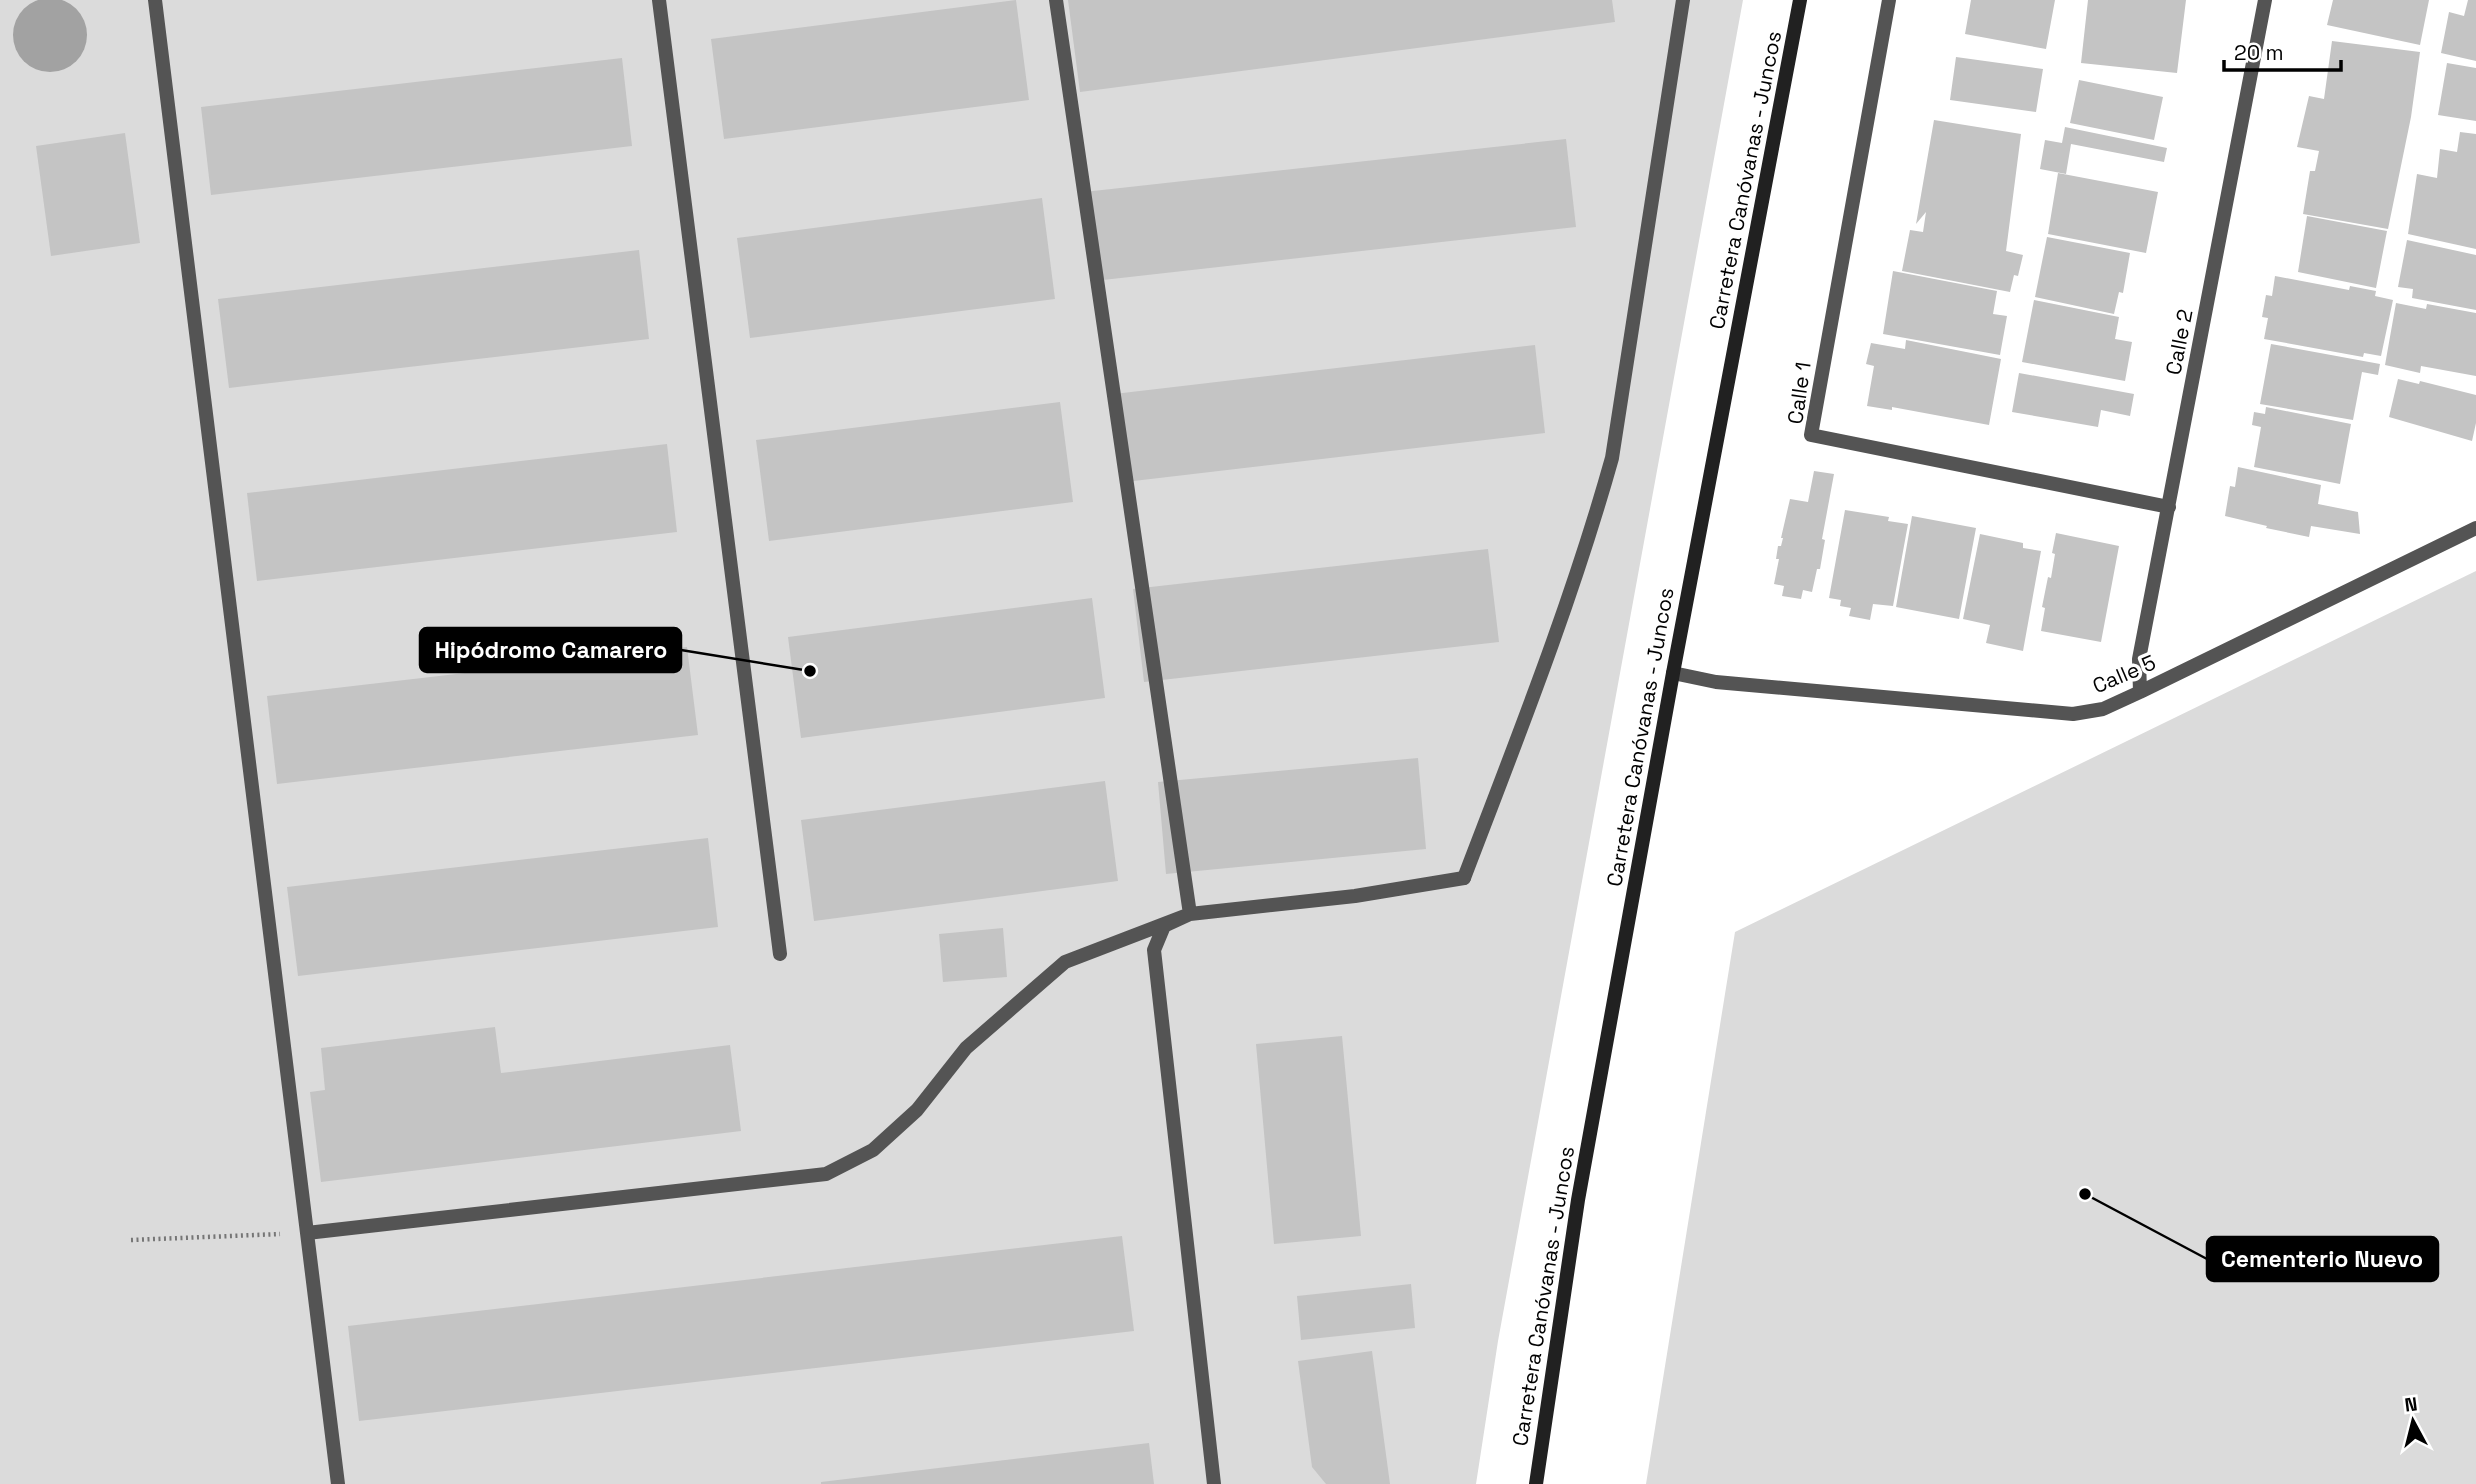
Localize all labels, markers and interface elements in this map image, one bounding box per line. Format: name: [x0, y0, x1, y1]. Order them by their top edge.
scale bar: [2224, 28, 2341, 72]
street label: Carretera Canóvanas - Juncos: [1703, 29, 1787, 331]
text: 20 m: [2234, 39, 2284, 66]
street label: Calle 2: [2159, 307, 2199, 377]
street label: Calle 1: [1781, 360, 1817, 426]
street label: Carretera Canóvanas - Juncos: [1600, 585, 1680, 889]
callout: Hipódromo Camarero: [420, 628, 681, 672]
text: Hipódromo Camarero: [435, 635, 667, 665]
street label: Calle 5: [2088, 649, 2160, 699]
street label: Carretera Canóvanas - Juncos: [1506, 1144, 1580, 1448]
callout: Cementerio Nuevo: [2207, 1237, 2438, 1281]
text: Cementerio Nuevo: [2221, 1244, 2423, 1274]
north arrow: [2378, 1386, 2448, 1456]
text: N: [2403, 1391, 2419, 1418]

